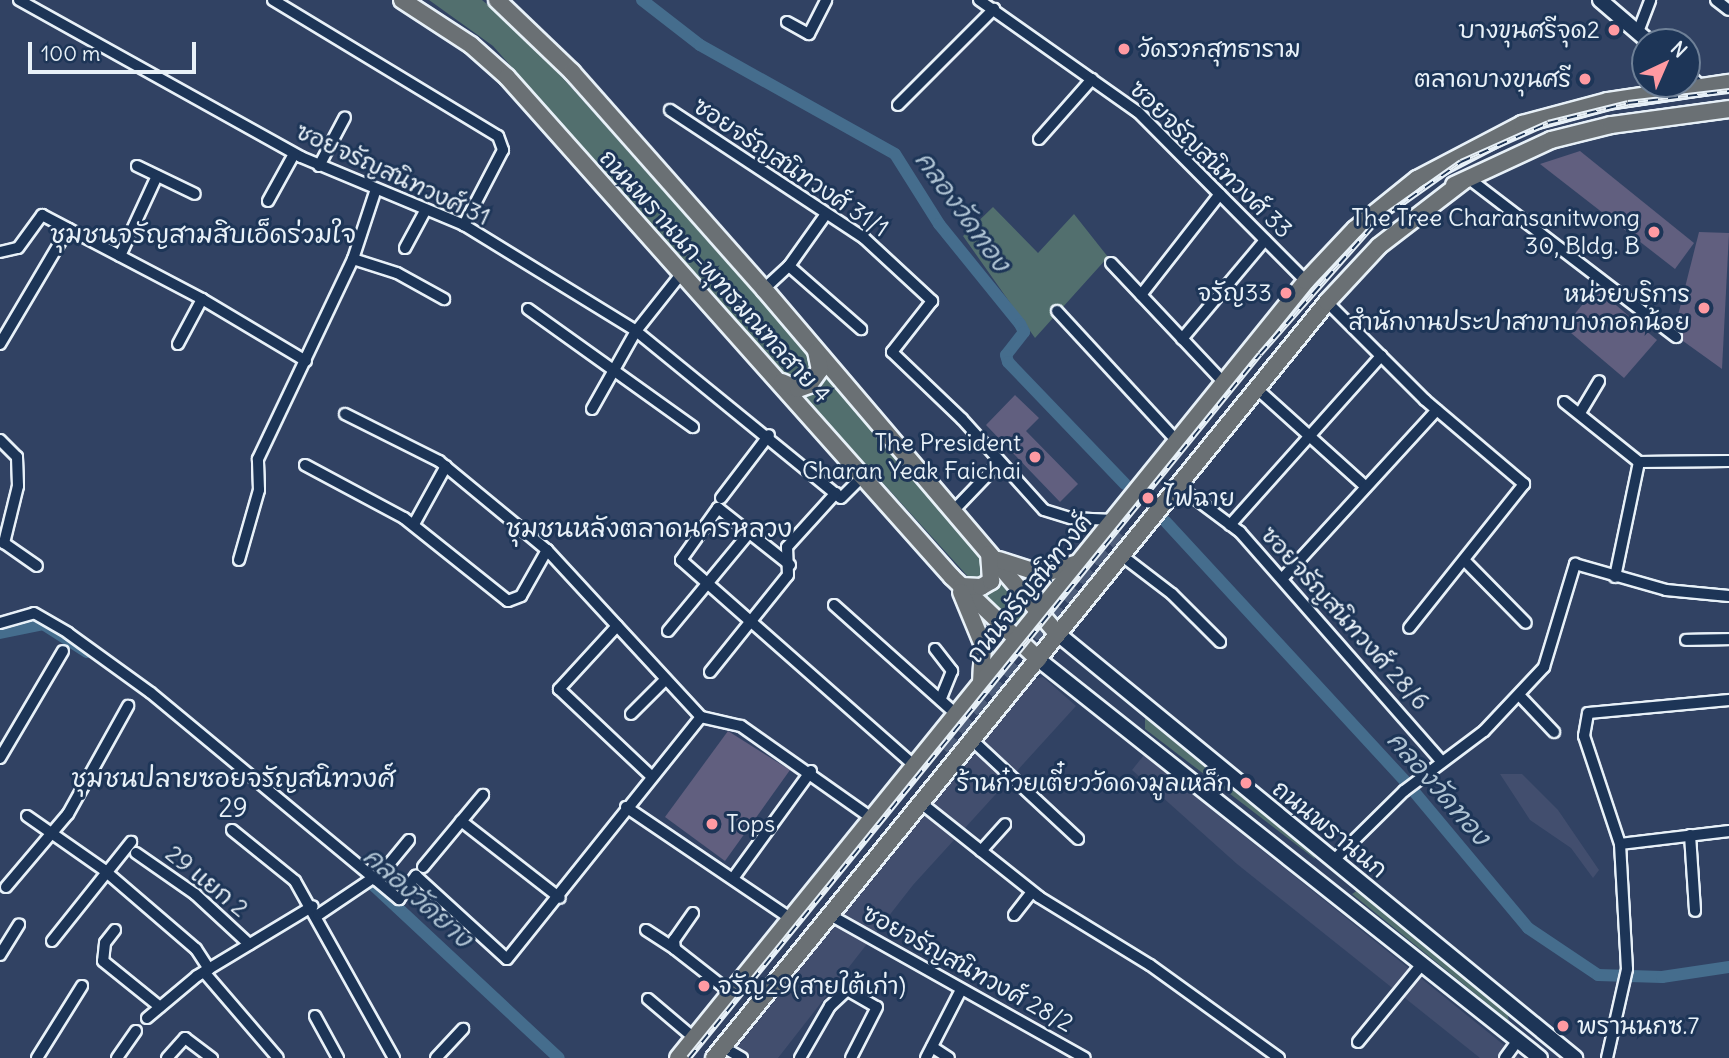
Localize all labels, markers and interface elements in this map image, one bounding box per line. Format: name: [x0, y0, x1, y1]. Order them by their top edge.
place label: บางขุนศรีจุด2: [1458, 16, 1600, 44]
marker: บางขุนศรีจุด2: [1606, 22, 1622, 38]
scale bar: [32, 28, 200, 72]
north arrow: [1631, 28, 1701, 98]
place label: วัดรวกสุทธาราม: [1138, 35, 1301, 63]
text: N: [1666, 36, 1692, 63]
text: 100 m: [41, 40, 100, 67]
marker: วัดรวกสุทธาราม: [1116, 41, 1132, 57]
place label: ตลาดบางขุนศรี: [1414, 65, 1571, 93]
marker: ตลาดบางขุนศรี: [1577, 71, 1593, 87]
street label: ซอยจรัญสนิทวงศ์ 33: [1124, 74, 1298, 244]
street label: ซอยจรัญสนิทวงศ์ 31/1: [688, 91, 894, 243]
street label: ซอยจรัญสนิทวงศ์ 31: [291, 116, 495, 232]
street label: ถนนพรานนก-พุทธมณฑลสาย 4: [594, 143, 836, 409]
water label: คลองวัดทอง: [909, 145, 1017, 277]
place label: The Tree Charansanitwong 30, Bldg. B: [1351, 204, 1640, 260]
district label: ชุมชนจรัญสามสิบเอ็ดร่วมใจ: [50, 218, 356, 250]
marker: The Tree Charansanitwong 30, Bldg. B: [1646, 224, 1662, 240]
place label: จรัญ33: [1197, 279, 1272, 307]
place label: หน่วยบริการ สำนักงานประปาสาขาบางกอกน้อย: [1348, 280, 1690, 336]
marker: จรัญ33: [1278, 285, 1294, 301]
marker: หน่วยบริการ สำนักงานประปาสาขาบางกอกน้อย: [1696, 300, 1712, 316]
place label: The President Charan Yeak Faichai: [802, 429, 1021, 485]
marker: The President Charan Yeak Faichai: [1027, 449, 1043, 465]
place label: ไฟฉาย: [1164, 484, 1235, 512]
marker: ไฟฉาย: [1138, 488, 1158, 508]
street label: ถนนจรัญสนิทวงศ์: [960, 508, 1098, 668]
district label: ชุมชนหลังตลาดนครหลวง: [506, 512, 792, 544]
street label: ซอยจรัญสนิทวงศ์ 28/6: [1255, 520, 1435, 716]
water label: คลองวัดทอง: [1381, 725, 1497, 851]
district label: ชุมชนปลายซอยจรัญสนิทวงศ์ 29: [71, 762, 395, 824]
place label: ร้านก๋วยเตี๋ยววัดดงมูลเหล็ก: [957, 769, 1232, 797]
street label: ถนนพรานนก: [1267, 774, 1393, 884]
marker: ร้านก๋วยเตี๋ยววัดดงมูลเหล็ก: [1238, 775, 1254, 791]
place label: Tops: [726, 810, 775, 838]
marker: Tops: [704, 816, 720, 832]
street label: 29 แยก 2: [160, 839, 254, 923]
water label: คลองวัดยาง: [357, 840, 479, 954]
street label: ซอยจรัญสนิทวงศ์ 28/2: [858, 898, 1078, 1038]
place label: จรัญ29(สายใต้เก่า): [718, 972, 906, 1000]
marker: จรัญ29(สายใต้เก่า): [696, 978, 712, 994]
place label: พรานนกซ.7: [1577, 1012, 1699, 1040]
marker: พรานนกซ.7: [1555, 1018, 1571, 1034]

